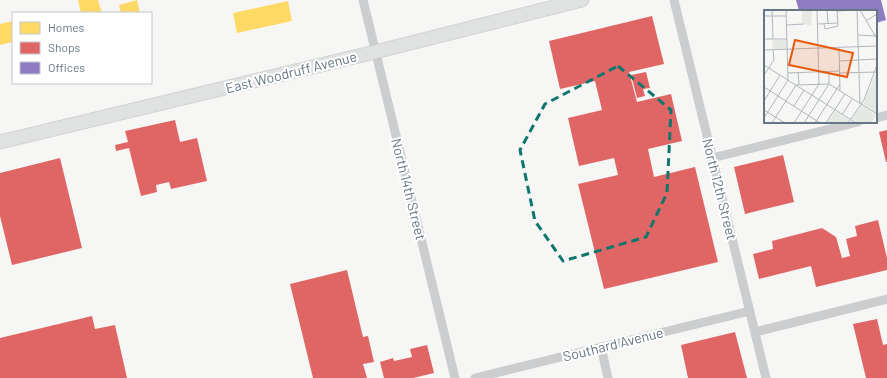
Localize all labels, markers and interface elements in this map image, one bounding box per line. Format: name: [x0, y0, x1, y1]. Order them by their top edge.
inset map: [764, 10, 877, 123]
legend: [12, 12, 152, 84]
text: Homes: [48, 20, 85, 34]
text: Shops: [48, 40, 81, 54]
street label: East Woodruff Avenue: [224, 47, 358, 97]
text: Offices: [48, 60, 85, 74]
street label: North 14th Street: [388, 136, 430, 242]
street label: North 12th Street: [699, 137, 741, 241]
street label: Southard Avenue: [561, 323, 665, 365]

